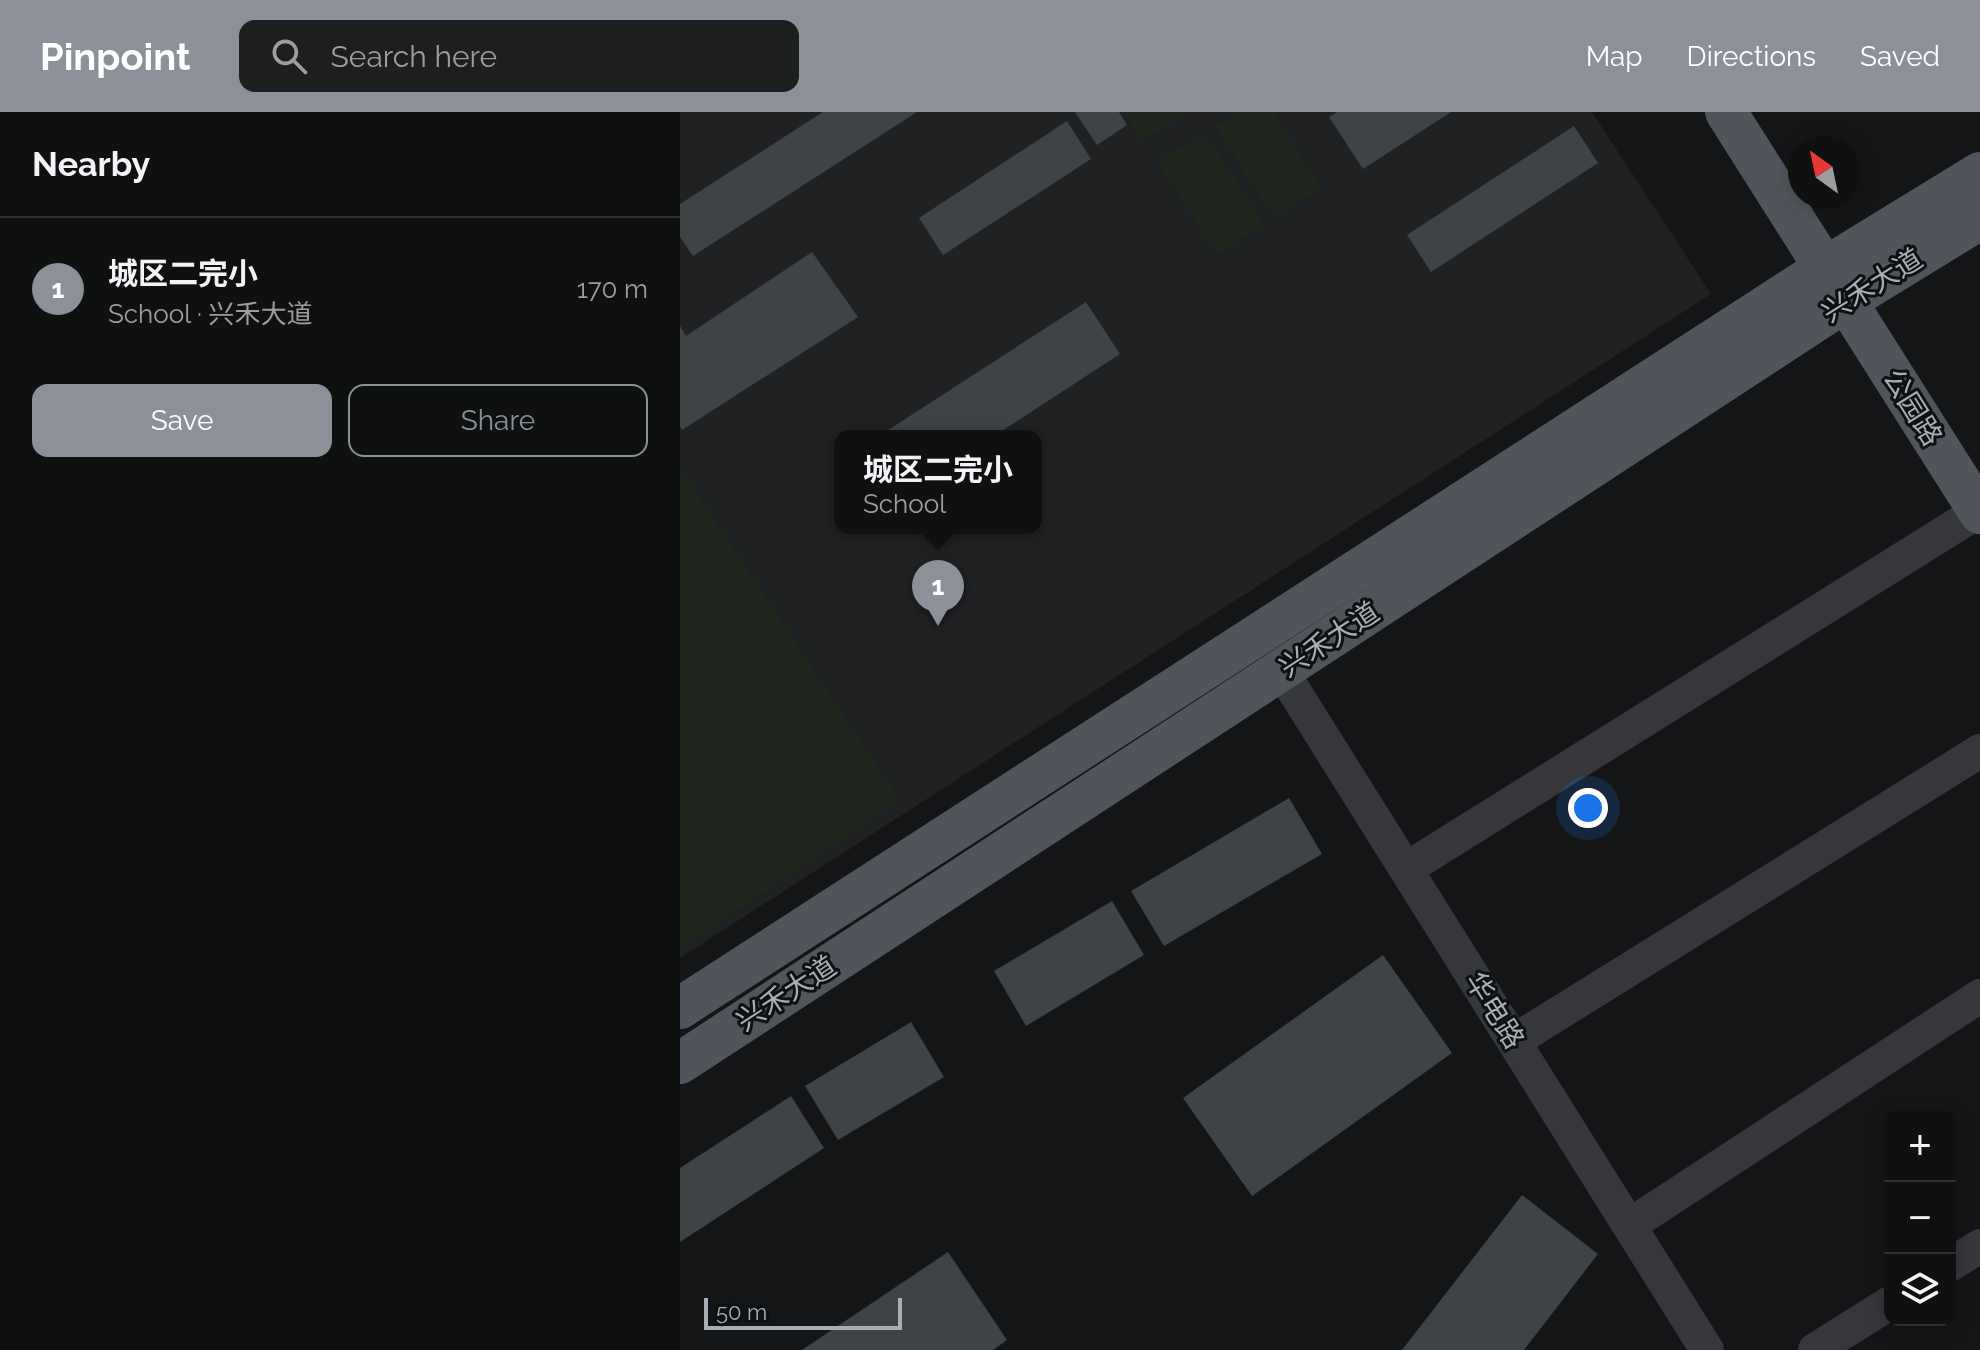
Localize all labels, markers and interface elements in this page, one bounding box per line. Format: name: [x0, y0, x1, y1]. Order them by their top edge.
search box: [239, 20, 799, 92]
text: Pinpoint: [40, 34, 191, 79]
icon: search: [267, 34, 311, 78]
text: Search here: [331, 39, 497, 74]
text: Map: [1586, 40, 1643, 73]
text: Directions: [1687, 40, 1816, 73]
text: Saved: [1860, 40, 1940, 73]
north arrow: [1788, 136, 1860, 208]
text: Nearby: [32, 144, 150, 184]
street label: 兴禾大道: [1816, 242, 1929, 329]
text: 城区二完小: [108, 256, 258, 291]
text: 1: [52, 274, 64, 304]
text: 170 m: [577, 274, 648, 304]
text: School · 兴禾大道: [108, 299, 313, 329]
street label: 公园路: [1876, 363, 1949, 452]
button: Save: [32, 384, 332, 457]
button: Share: [348, 384, 648, 457]
popup: [834, 430, 1042, 534]
text: 城区二完小: [863, 452, 1013, 487]
text: School: [863, 489, 946, 519]
pin: 1: [912, 560, 964, 626]
street label: 兴禾大道: [1273, 595, 1385, 684]
your location: [1568, 788, 1608, 828]
street label: 兴禾大道: [730, 949, 842, 1038]
street label: 华电路: [1458, 966, 1531, 1055]
map controls: [1884, 1110, 1956, 1326]
button: +: [1884, 1110, 1956, 1182]
button: −: [1884, 1182, 1956, 1254]
button: layers: [1884, 1254, 1956, 1326]
scale bar: [704, 1294, 902, 1330]
text: 50 m: [716, 1299, 767, 1325]

